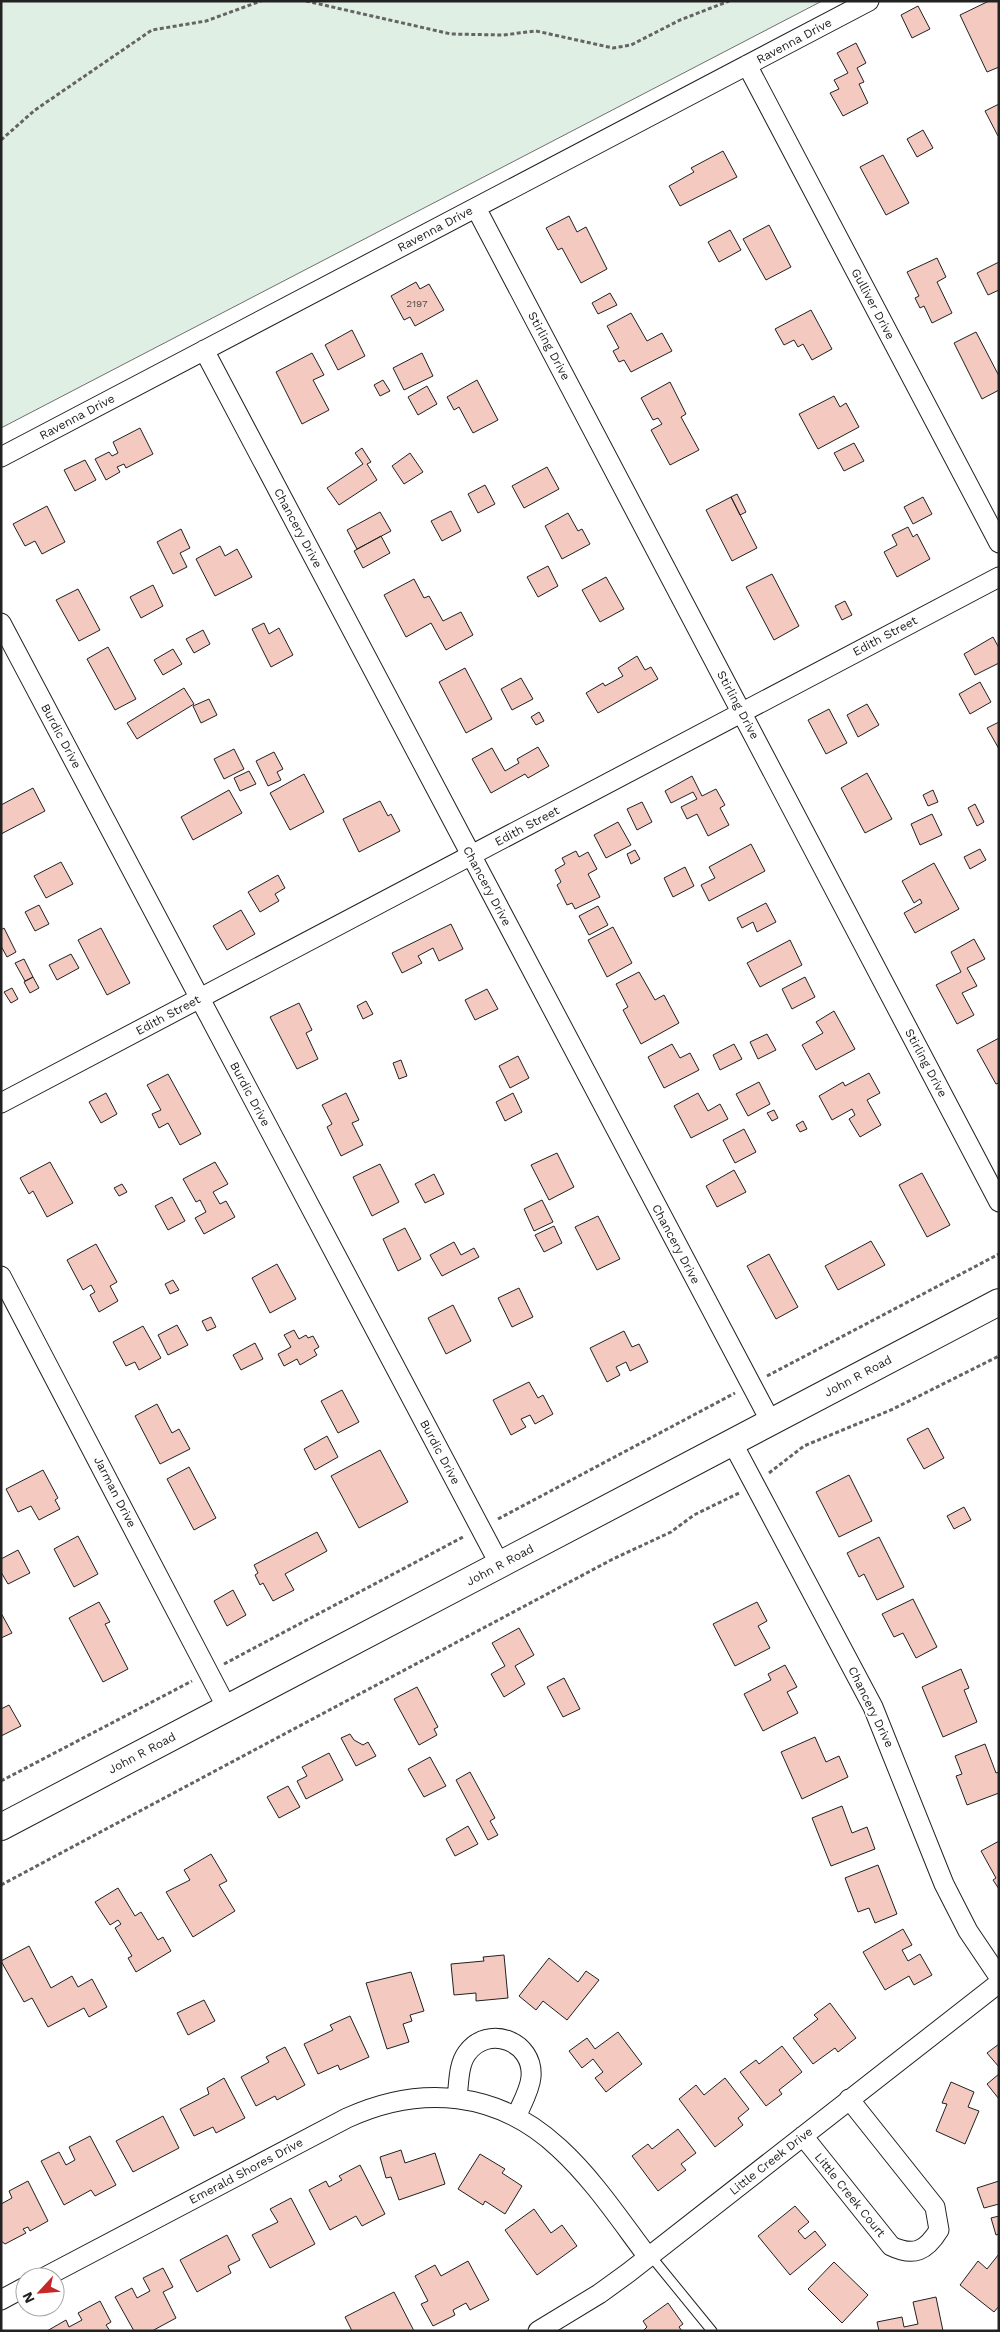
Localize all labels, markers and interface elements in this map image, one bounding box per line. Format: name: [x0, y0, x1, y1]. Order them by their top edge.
street label: Ravenna Drive: [754, 15, 834, 67]
street label: Ravenna Drive: [395, 203, 475, 255]
street label: Gulliver Drive: [848, 266, 898, 342]
house number: 2197: [406, 298, 428, 309]
street label: Stirling Drive: [525, 309, 573, 383]
street label: Ravenna Drive: [37, 391, 117, 443]
street label: Chancery Drive: [271, 486, 325, 570]
street label: Edith Street: [850, 613, 920, 659]
street label: Stirling Drive: [714, 668, 762, 742]
street label: Burdic Drive: [38, 701, 84, 771]
street label: Edith Street: [492, 803, 562, 849]
street label: Chancery Drive: [460, 844, 514, 928]
street label: Edith Street: [133, 992, 203, 1038]
street label: Stirling Drive: [902, 1026, 950, 1100]
street label: Burdic Drive: [227, 1059, 273, 1129]
street label: Chancery Drive: [649, 1202, 703, 1286]
street label: John R Road: [822, 1352, 894, 1400]
street label: Burdic Drive: [417, 1417, 463, 1487]
street label: Jarman Drive: [91, 1454, 139, 1530]
street label: John R Road: [464, 1541, 536, 1589]
street label: Chancery Drive: [845, 1664, 897, 1750]
street label: John R Road: [106, 1729, 178, 1777]
street label: Little Creek Drive: [727, 2124, 815, 2198]
street label: Emerald Shores Drive: [187, 2135, 305, 2207]
street label: Little Creek Court: [812, 2150, 888, 2240]
north arrow: [15, 2267, 65, 2317]
text: N: [19, 2290, 38, 2306]

